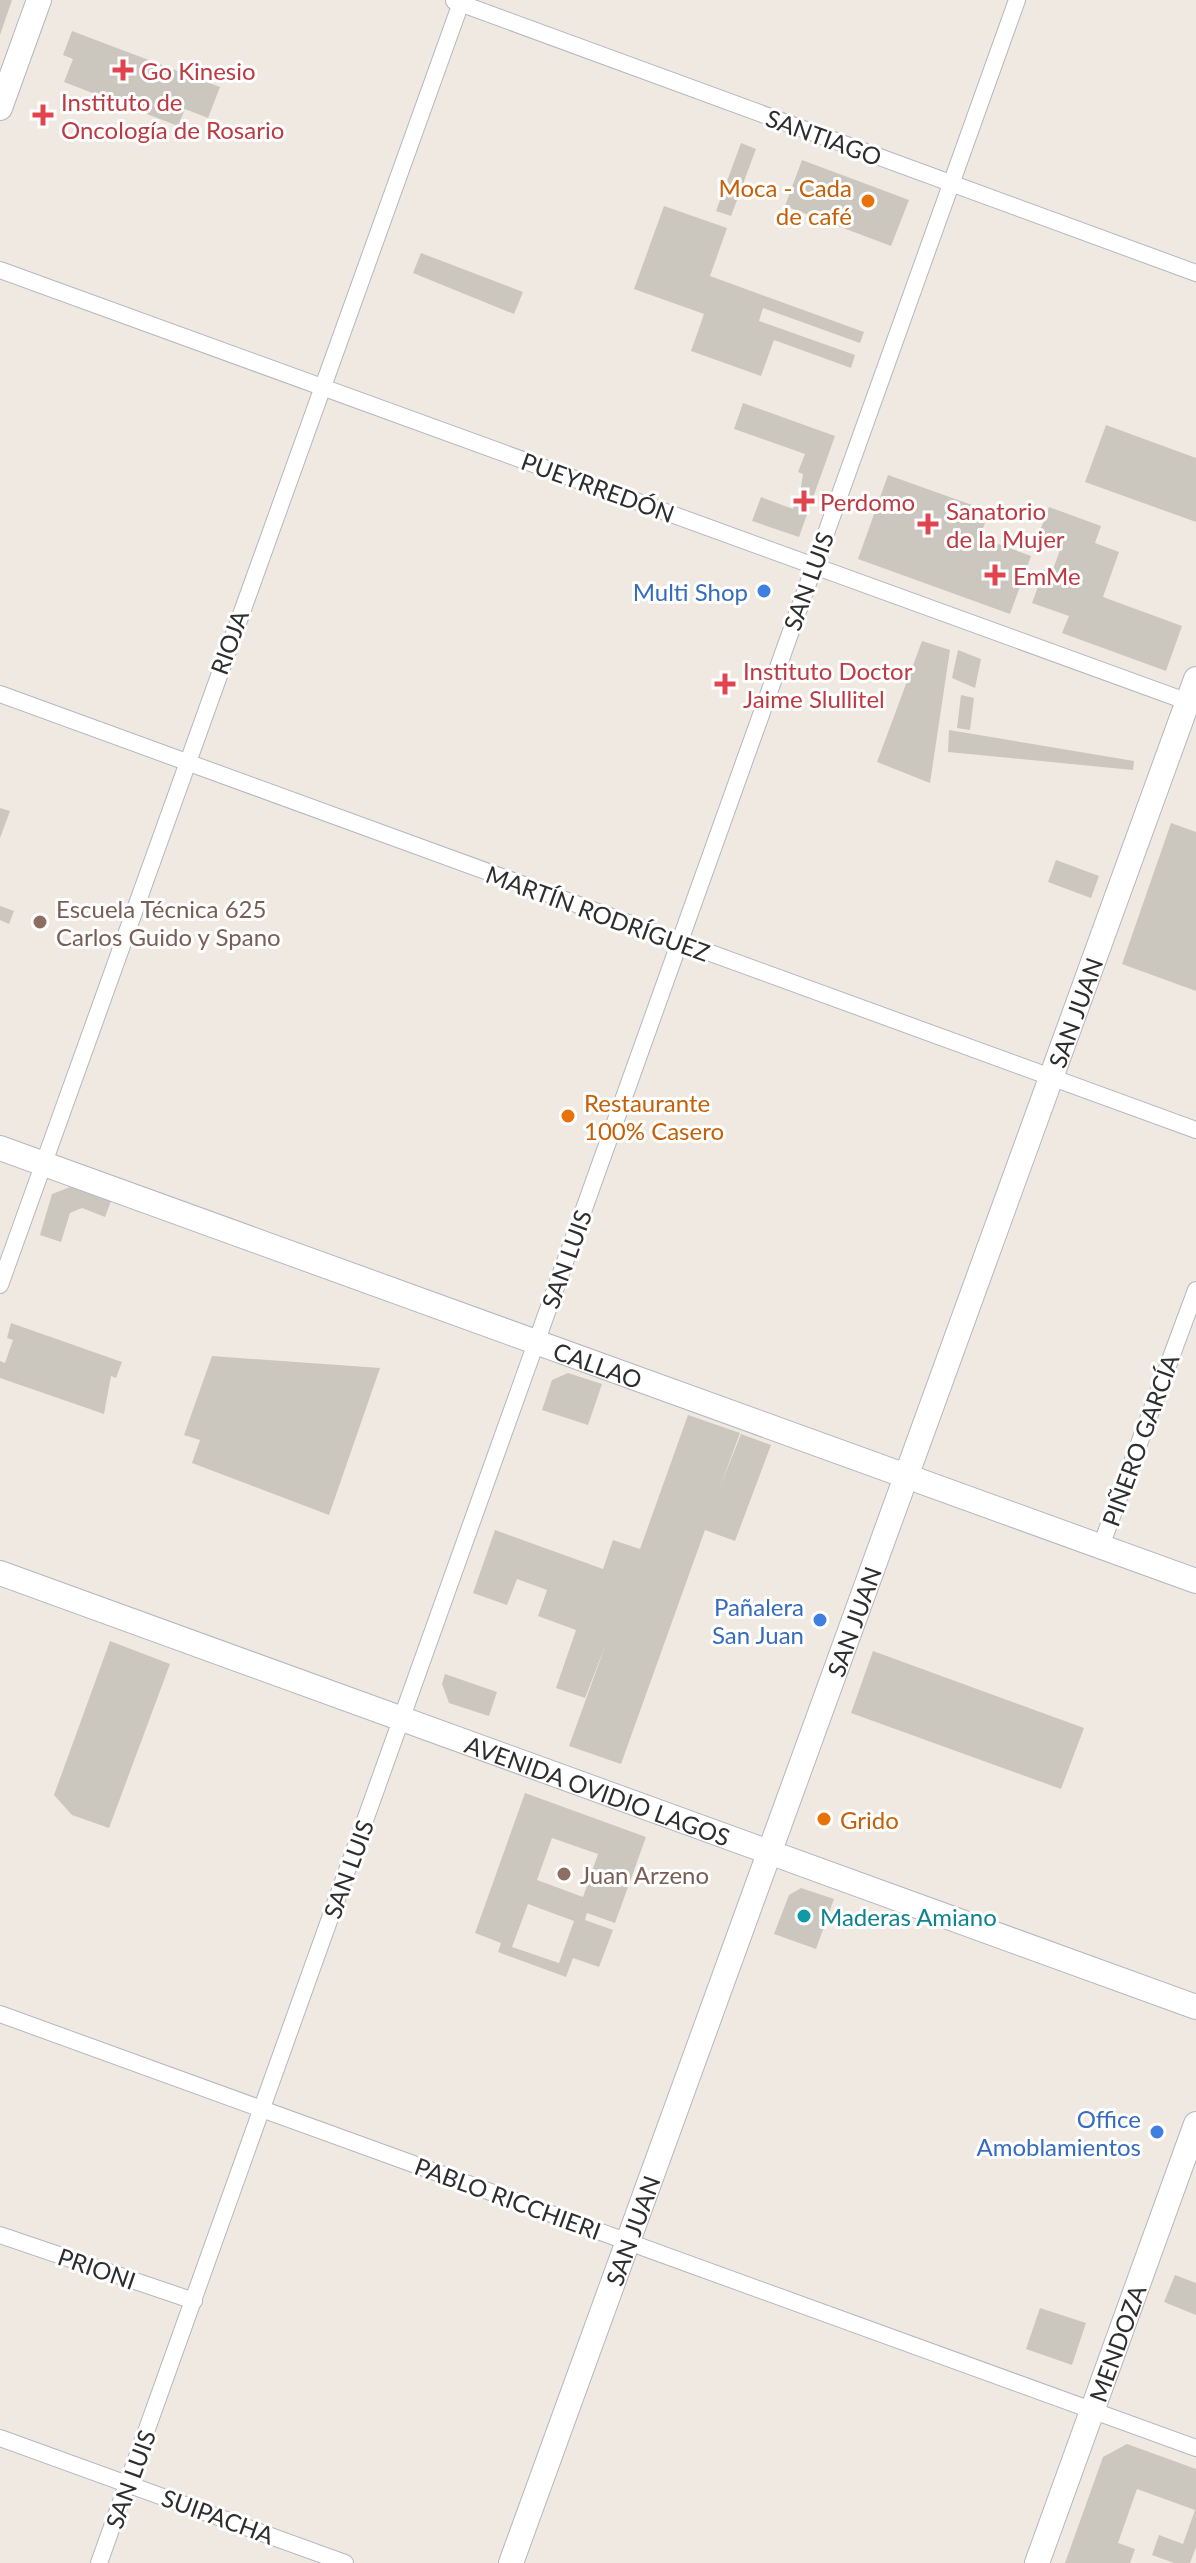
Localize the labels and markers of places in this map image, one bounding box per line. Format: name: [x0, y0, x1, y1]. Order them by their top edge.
place label: Go Kinesio: [141, 56, 256, 85]
marker: Go Kinesio: [112, 59, 134, 81]
place label: Instituto de Oncología de Rosario: [61, 87, 284, 144]
marker: Instituto de Oncología de Rosario: [32, 104, 54, 126]
place label: Moca - Cada de café: [719, 173, 852, 230]
marker: Moca - Cada de café: [859, 192, 877, 210]
place label: Perdomo: [820, 487, 915, 516]
marker: Perdomo: [795, 492, 813, 510]
place label: Sanatorio de la Mujer: [946, 496, 1065, 553]
marker: Sanatorio de la Mujer: [917, 513, 939, 535]
place label: EmMe: [1013, 561, 1081, 590]
marker: EmMe: [984, 564, 1006, 586]
place label: Multi Shop: [633, 577, 748, 606]
marker: Multi Shop: [755, 582, 773, 600]
place label: Instituto Doctor Jaime Slullitel: [743, 656, 913, 713]
marker: Instituto Doctor Jaime Slullitel: [714, 673, 736, 695]
place label: Escuela Técnica 625 Carlos Guido y Spano: [56, 894, 281, 951]
marker: Escuela Técnica 625 Carlos Guido y Spano: [31, 913, 49, 931]
place label: Restaurante 100% Casero: [584, 1088, 724, 1145]
marker: Restaurante 100% Casero: [559, 1107, 577, 1125]
place label: Pañalera San Juan: [712, 1592, 804, 1649]
marker: Pañalera San Juan: [811, 1611, 829, 1629]
place label: Grido: [840, 1805, 899, 1834]
marker: Grido: [815, 1810, 833, 1828]
place label: Juan Arzeno: [580, 1860, 709, 1889]
marker: Juan Arzeno: [555, 1865, 573, 1883]
place label: Maderas Amiano: [820, 1902, 997, 1931]
marker: Maderas Amiano: [795, 1907, 813, 1925]
place label: Office Amoblamientos: [976, 2104, 1141, 2161]
marker: Office Amoblamientos: [1148, 2123, 1166, 2141]

